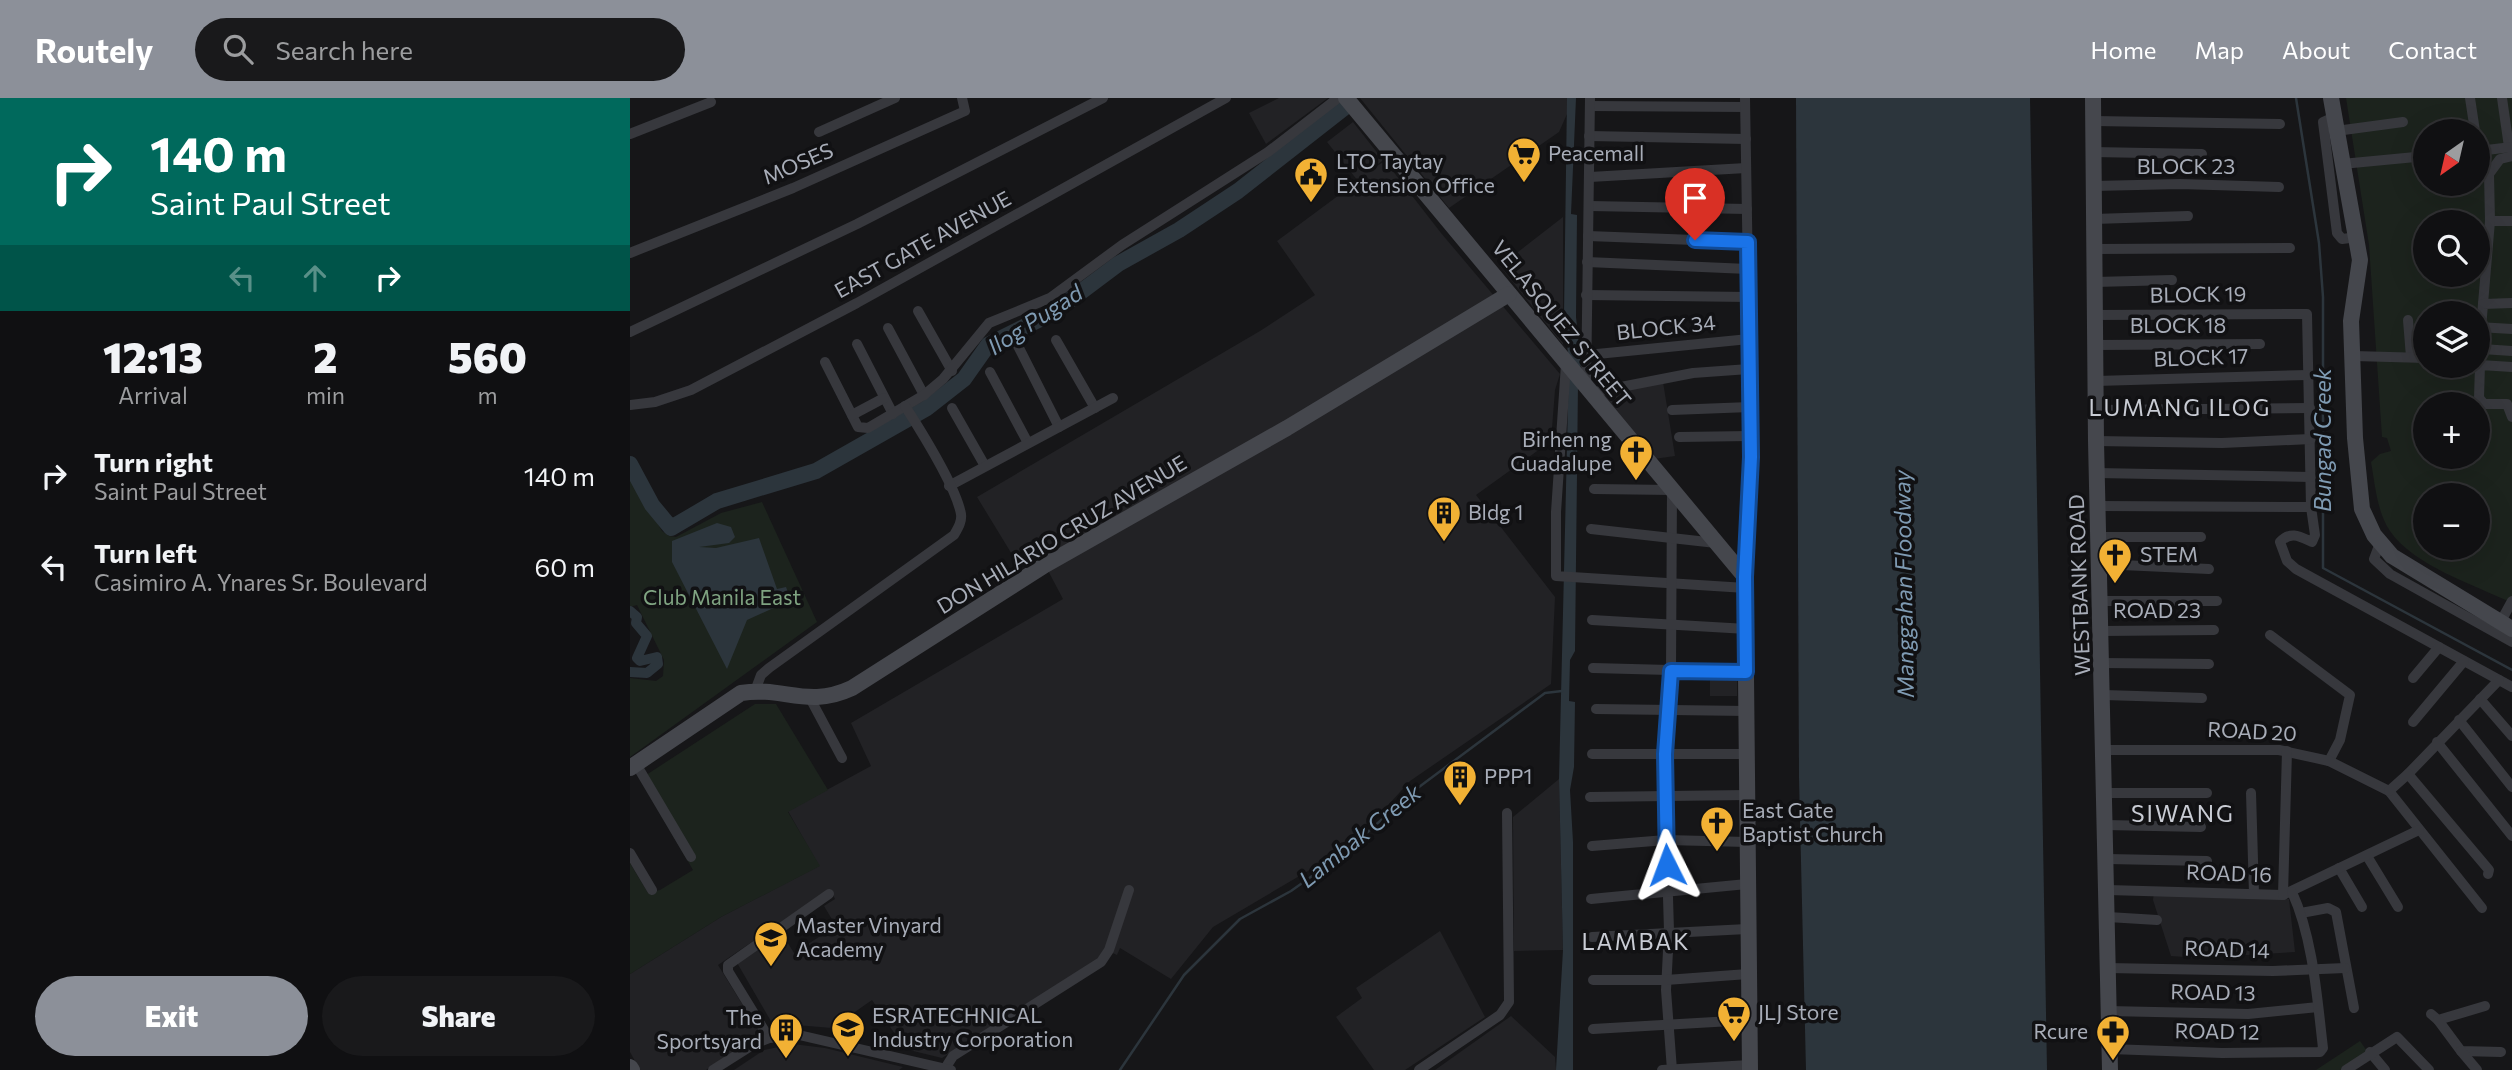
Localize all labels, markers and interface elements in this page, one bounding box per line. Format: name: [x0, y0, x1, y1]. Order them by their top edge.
search box: [195, 18, 685, 81]
text: Routely: [35, 29, 153, 70]
icon: search: [219, 30, 257, 68]
text: Search here: [275, 34, 413, 65]
text: Home: [2091, 35, 2157, 64]
text: Map: [2195, 35, 2244, 64]
text: About: [2282, 35, 2350, 64]
text: Contact: [2388, 35, 2477, 64]
north arrow: [2413, 119, 2490, 196]
map controls: [2413, 119, 2490, 560]
text: 140 m: [150, 122, 287, 182]
icon: right: [35, 126, 126, 217]
supermarket icon: Peacemall: [1505, 135, 1543, 184]
street label: MOSES: [758, 137, 836, 189]
place label: Peacemall: [1548, 140, 1644, 165]
place label: LTO Taytay Extension Office: [1336, 148, 1495, 197]
street label: BLOCK 23: [2137, 153, 2235, 178]
public building icon: LTO Taytay Extension Office: [1292, 155, 1330, 204]
pin: [1665, 168, 1725, 240]
icon: arrive: [1676, 179, 1714, 217]
text: Saint Paul Street: [150, 182, 391, 222]
street label: EAST GATE AVENUE: [830, 185, 1015, 303]
button: search: [2413, 210, 2490, 287]
street label: VELASQUEZ STREET: [1487, 235, 1637, 411]
icon: left: [223, 259, 261, 297]
icon: ahead: [296, 259, 334, 297]
icon: right: [369, 259, 407, 297]
water label: Ilog Pugad: [982, 277, 1089, 360]
street label: BLOCK 19: [2149, 280, 2246, 307]
button: layers: [2413, 301, 2490, 378]
street label: BLOCK 34: [1615, 309, 1717, 344]
street label: BLOCK 18: [2130, 312, 2226, 337]
text: 12:13: [103, 330, 203, 382]
text: 2: [313, 330, 338, 382]
text: 560: [448, 330, 527, 382]
street label: BLOCK 17: [2153, 342, 2249, 371]
water label: Bungad Creek: [2308, 367, 2336, 512]
text: Arrival: [118, 381, 188, 409]
text: min: [306, 381, 345, 409]
text: m: [477, 381, 498, 409]
button: +: [2413, 392, 2490, 469]
district label: LUMANG ILOG: [2089, 393, 2271, 421]
place label: Birhen ng Guadalupe: [1510, 426, 1612, 475]
church icon: Birhen ng Guadalupe: [1617, 433, 1655, 482]
text: Turn right: [94, 446, 213, 477]
street label: DON HILARIO CRUZ AVENUE: [932, 449, 1191, 618]
icon: right: [35, 457, 73, 495]
text: 140 m: [524, 460, 595, 491]
water label: Manggahan Floodway: [1887, 469, 1919, 698]
text: Saint Paul Street: [94, 477, 267, 505]
button: −: [2413, 483, 2490, 560]
building icon: Bldg 1: [1425, 494, 1463, 543]
street label: WESTBANK ROAD: [2063, 494, 2094, 676]
place label: Bldg 1: [1468, 499, 1523, 524]
church icon: STEM: [2096, 536, 2134, 585]
text: Turn left: [94, 537, 197, 568]
place label: STEM: [2140, 541, 2198, 566]
icon: left: [35, 548, 73, 586]
text: 60 m: [535, 551, 595, 582]
text: Casimiro A. Ynares Sr. Boulevard: [94, 568, 427, 596]
park label: Club Manila East: [643, 584, 801, 609]
street label: ROAD 23: [2113, 597, 2201, 622]
street label: ROAD 20: [2207, 716, 2297, 745]
building icon: PPP1: [1441, 758, 1479, 807]
place label: PPP1: [1484, 763, 1533, 788]
water label: Lambak Creek: [1293, 777, 1427, 893]
place label: East Gate Baptist Church: [1742, 797, 1884, 846]
district label: SIWANG: [2131, 799, 2235, 827]
church icon: East Gate Baptist Church: [1698, 804, 1736, 853]
position arrow: [1630, 828, 1704, 902]
street label: ROAD 16: [2186, 859, 2272, 886]
place label: Master Vinyard Academy: [796, 912, 942, 961]
school or university icon: Master Vinyard Academy: [752, 919, 790, 968]
district label: LAMBAK: [1581, 927, 1691, 955]
street label: ROAD 14: [2184, 935, 2271, 963]
button: Exit: [35, 976, 308, 1056]
button: Share: [322, 976, 595, 1056]
street label: ROAD 13: [2170, 978, 2256, 1005]
supermarket icon: JLJ Store: [1715, 994, 1753, 1043]
place label: JLJ Store: [1758, 999, 1838, 1024]
place label: ESRATECHNICAL Industry Corporation: [872, 1002, 1073, 1051]
place label: The Sportsyard: [657, 1004, 762, 1053]
school or university icon: ESRATECHNICAL Industry Corporation: [829, 1009, 867, 1058]
building icon: The Sportsyard: [767, 1011, 805, 1060]
pharmacy icon: Rcure: [2094, 1013, 2132, 1062]
street label: ROAD 12: [2174, 1017, 2260, 1044]
place label: Rcure: [2033, 1018, 2088, 1043]

